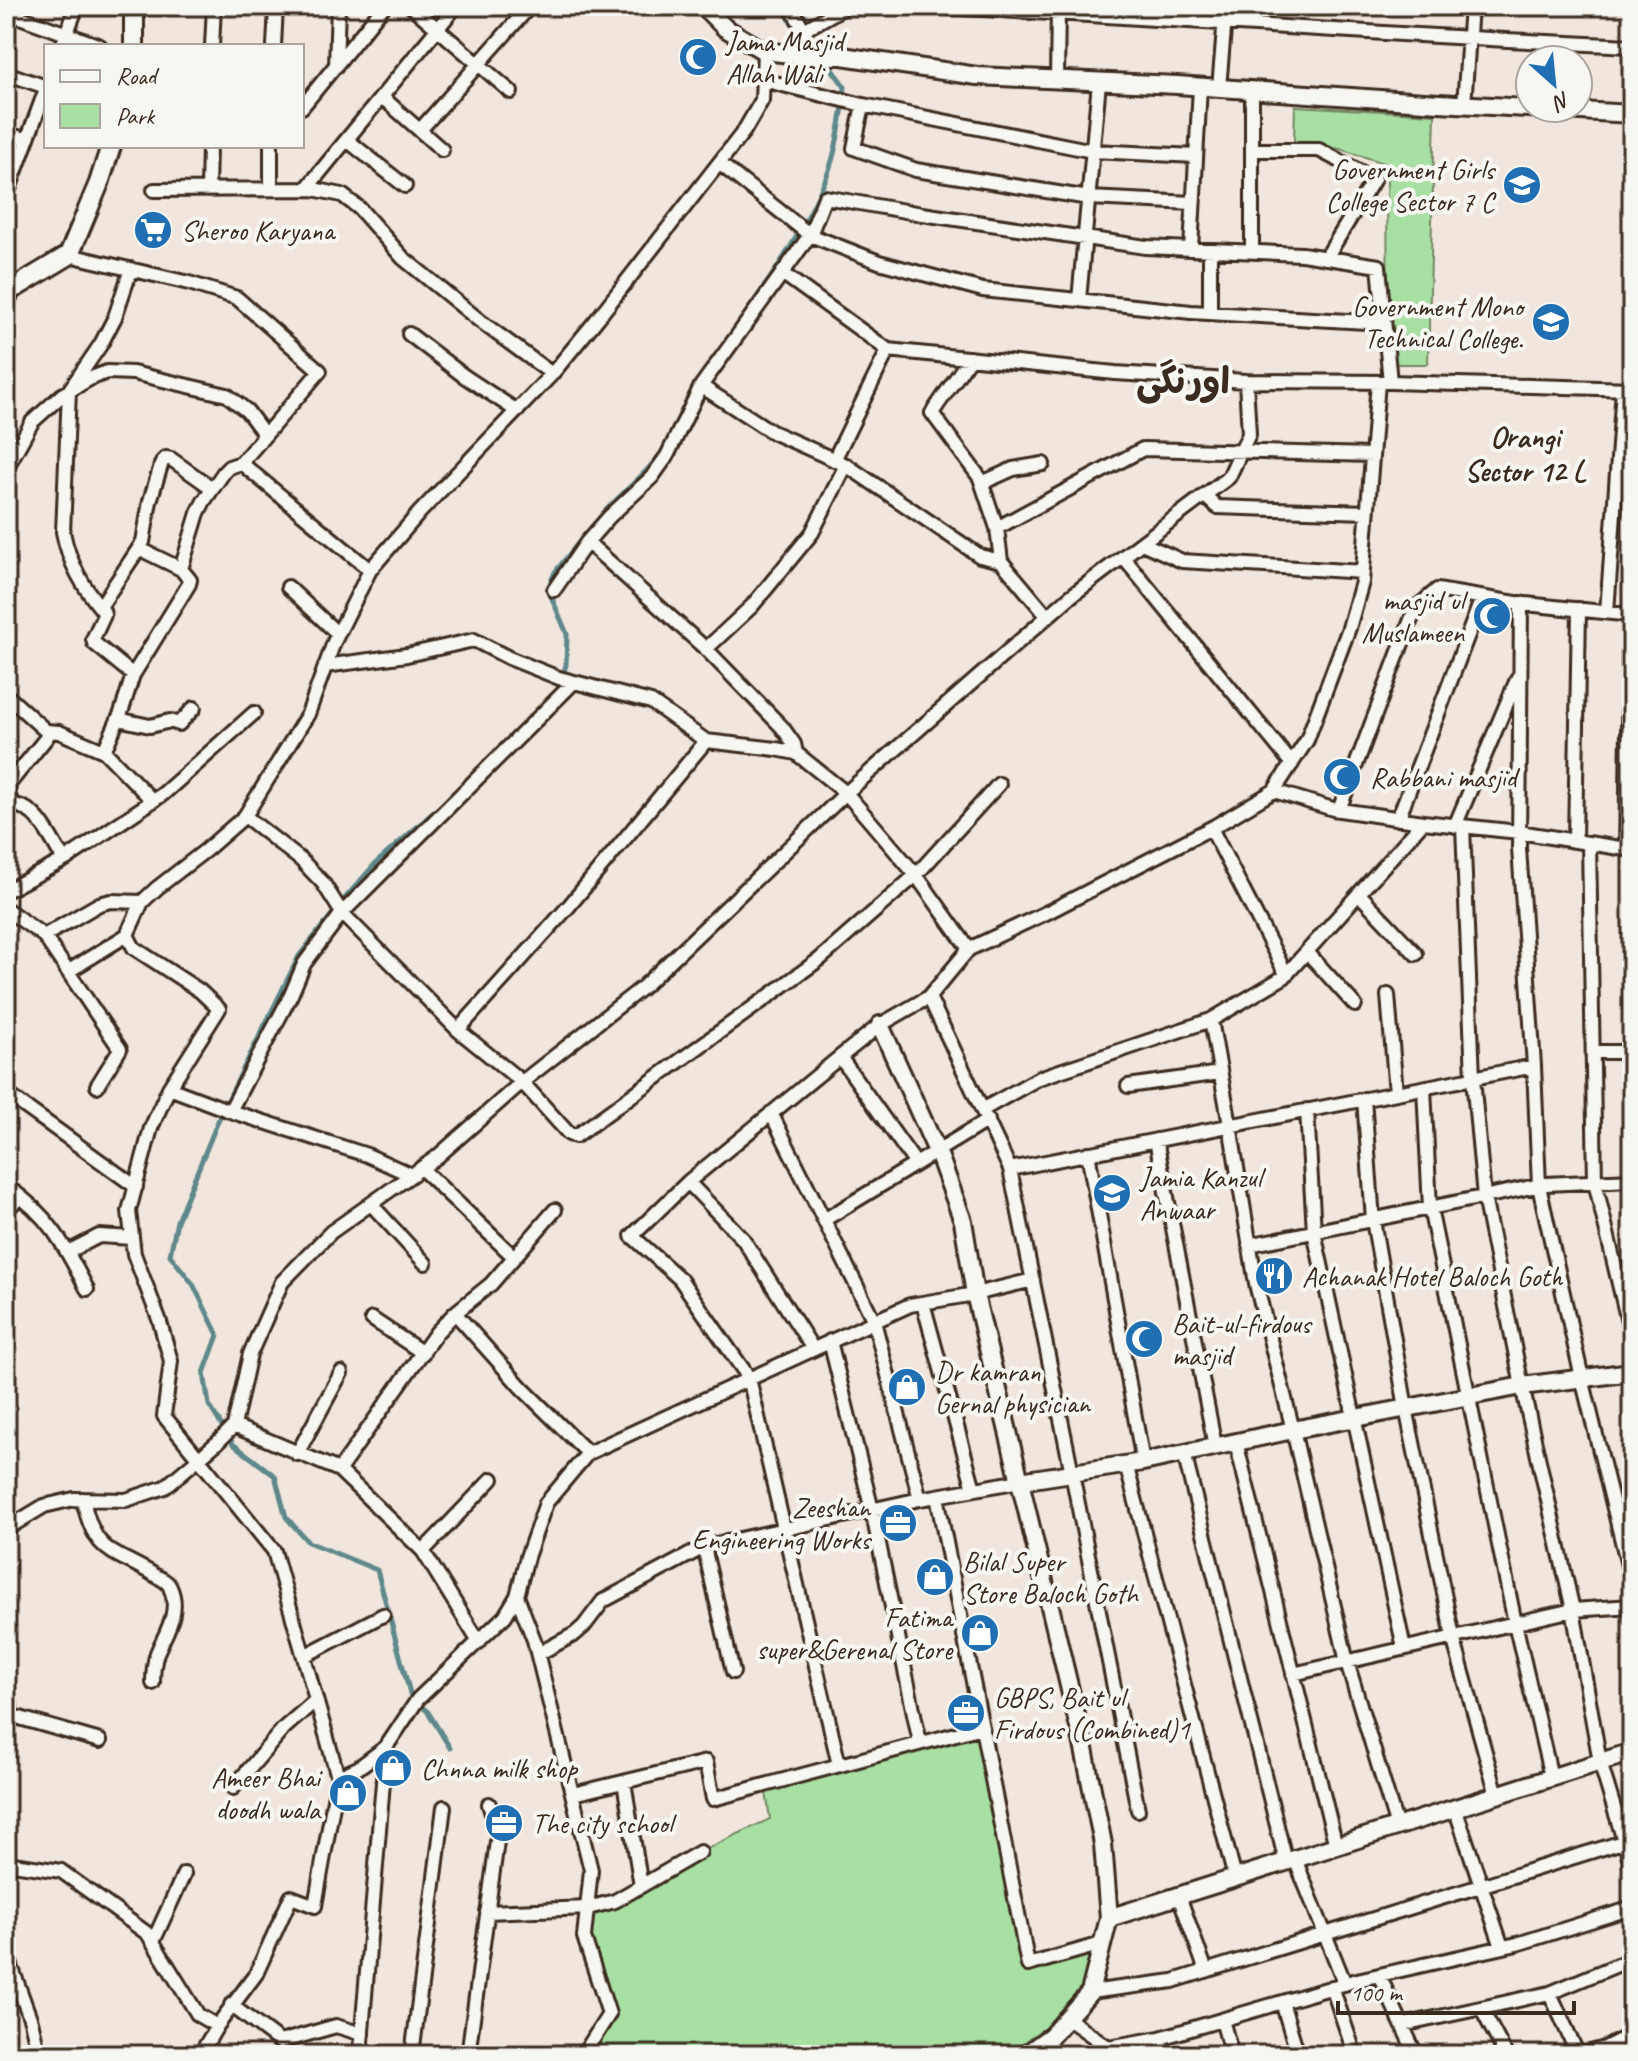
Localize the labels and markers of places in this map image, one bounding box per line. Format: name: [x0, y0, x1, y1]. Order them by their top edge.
place label: Jama Masjid Allah Wali: [724, 24, 847, 91]
mosque icon: Jama Masjid Allah Wali: [677, 36, 719, 78]
place label: Government Girls College Sector 7 C: [1326, 152, 1497, 219]
school or university icon: Government Girls College Sector 7 C: [1501, 164, 1543, 206]
supermarket icon: Sheroo Karyana: [132, 209, 174, 251]
place label: Sheroo Karyana: [181, 213, 336, 248]
place label: Government Mono Technical College.: [1352, 289, 1526, 356]
school or university icon: Government Mono Technical College.: [1530, 301, 1572, 343]
place label: masjid ul Muslameen: [1362, 583, 1469, 650]
mosque icon: masjid ul Muslameen: [1471, 595, 1513, 637]
mosque icon: Rabbani masjid: [1321, 756, 1363, 798]
place label: Rabbani masjid: [1370, 760, 1521, 795]
place label: Jamia Kanzul Anwaar: [1138, 1160, 1267, 1227]
school or university icon: Jamia Kanzul Anwaar: [1091, 1172, 1133, 1214]
restaurant icon: Achanak Hotel Baloch Goth: [1253, 1255, 1295, 1297]
place label: Achanak Hotel Baloch Goth: [1302, 1259, 1564, 1294]
place label: Bait-ul-firdous masjid: [1172, 1306, 1313, 1373]
mosque icon: Bait-ul-firdous masjid: [1123, 1318, 1165, 1360]
place label: Dr kamran Gernal physician: [935, 1354, 1091, 1421]
shop icon: Dr kamran Gernal physician: [886, 1366, 928, 1408]
place label: Zeeshan Engineering Works: [692, 1490, 872, 1557]
office icon: Zeeshan Engineering Works: [877, 1502, 919, 1544]
place label: Bilal Super Store Baloch Goth: [963, 1544, 1140, 1611]
shop icon: Bilal Super Store Baloch Goth: [914, 1556, 956, 1598]
place label: Fatima super&Gerenal Store: [757, 1600, 955, 1667]
shop icon: Fatima super&Gerenal Store: [959, 1612, 1001, 1654]
place label: GBPS, Bait ul Firdous (Combined)1: [994, 1680, 1191, 1747]
office icon: GBPS, Bait ul Firdous (Combined)1: [945, 1692, 987, 1734]
shop icon: Chnna milk shop: [372, 1747, 414, 1789]
place label: Chnna milk shop: [421, 1751, 579, 1786]
place label: Ameer Bhai doodh wala: [211, 1760, 324, 1827]
shop icon: Ameer Bhai doodh wala: [327, 1772, 369, 1814]
office icon: The city school: [483, 1802, 525, 1844]
place label: The city school: [532, 1806, 678, 1841]

